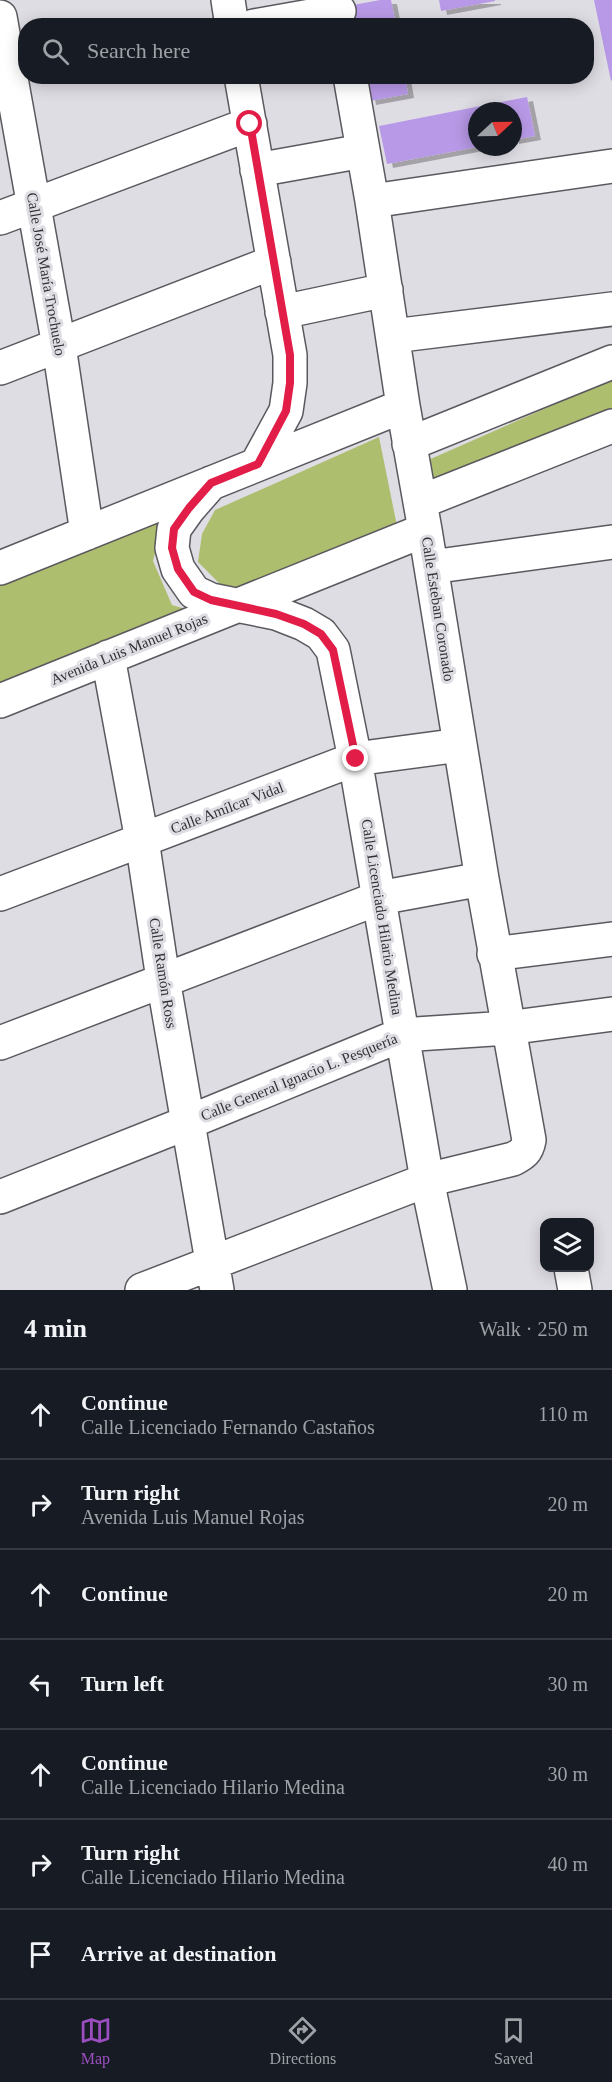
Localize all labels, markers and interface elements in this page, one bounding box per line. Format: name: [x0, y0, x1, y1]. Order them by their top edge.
search box: [18, 18, 594, 84]
icon: search: [39, 35, 72, 68]
text: Search here: [87, 38, 190, 63]
north arrow: [468, 102, 522, 156]
route start: [236, 110, 262, 136]
street label: Calle José María Trochuelo: [24, 191, 68, 357]
street label: Calle Esteban Coronado: [419, 536, 457, 682]
street label: Avenida Luis Manuel Rojas: [48, 610, 210, 688]
route end: [342, 745, 368, 771]
street label: Calle Amílcar Vidal: [168, 779, 286, 837]
street label: Calle Licenciado Hilario Medina: [359, 818, 405, 1016]
street label: Calle Ramón Ross: [146, 917, 180, 1030]
street label: Calle General Ignacio L. Pesquería: [198, 1030, 400, 1124]
map controls: [540, 1218, 594, 1272]
button: layers: [540, 1218, 594, 1272]
text: 4 min: [24, 1314, 87, 1343]
text: Walk · 250 m: [479, 1318, 588, 1340]
text: Continue: [81, 1390, 168, 1415]
icon: ahead: [24, 1398, 57, 1431]
text: 110 m: [538, 1403, 588, 1425]
text: Calle Licenciado Fernando Castaños: [81, 1416, 375, 1438]
text: Turn right: [81, 1480, 180, 1505]
icon: right: [24, 1488, 57, 1521]
text: 20 m: [547, 1493, 588, 1515]
text: Avenida Luis Manuel Rojas: [81, 1506, 304, 1528]
icon: ahead: [24, 1578, 57, 1611]
text: Continue: [81, 1581, 168, 1606]
text: 20 m: [547, 1583, 588, 1605]
icon: left: [24, 1668, 57, 1701]
text: Turn left: [81, 1671, 164, 1696]
text: 30 m: [547, 1673, 588, 1695]
text: Continue: [81, 1750, 168, 1775]
icon: ahead: [24, 1758, 57, 1791]
text: 30 m: [547, 1763, 588, 1785]
text: Calle Licenciado Hilario Medina: [81, 1776, 345, 1798]
text: Turn right: [81, 1840, 180, 1865]
icon: right: [24, 1848, 57, 1881]
text: 40 m: [547, 1853, 588, 1875]
text: Calle Licenciado Hilario Medina: [81, 1866, 345, 1888]
icon: arrive: [24, 1938, 57, 1971]
text: Arrive at destination: [81, 1941, 277, 1966]
tab: Map: [79, 2014, 112, 2068]
tab: Directions: [270, 2014, 336, 2068]
tab: Saved: [494, 2014, 533, 2068]

